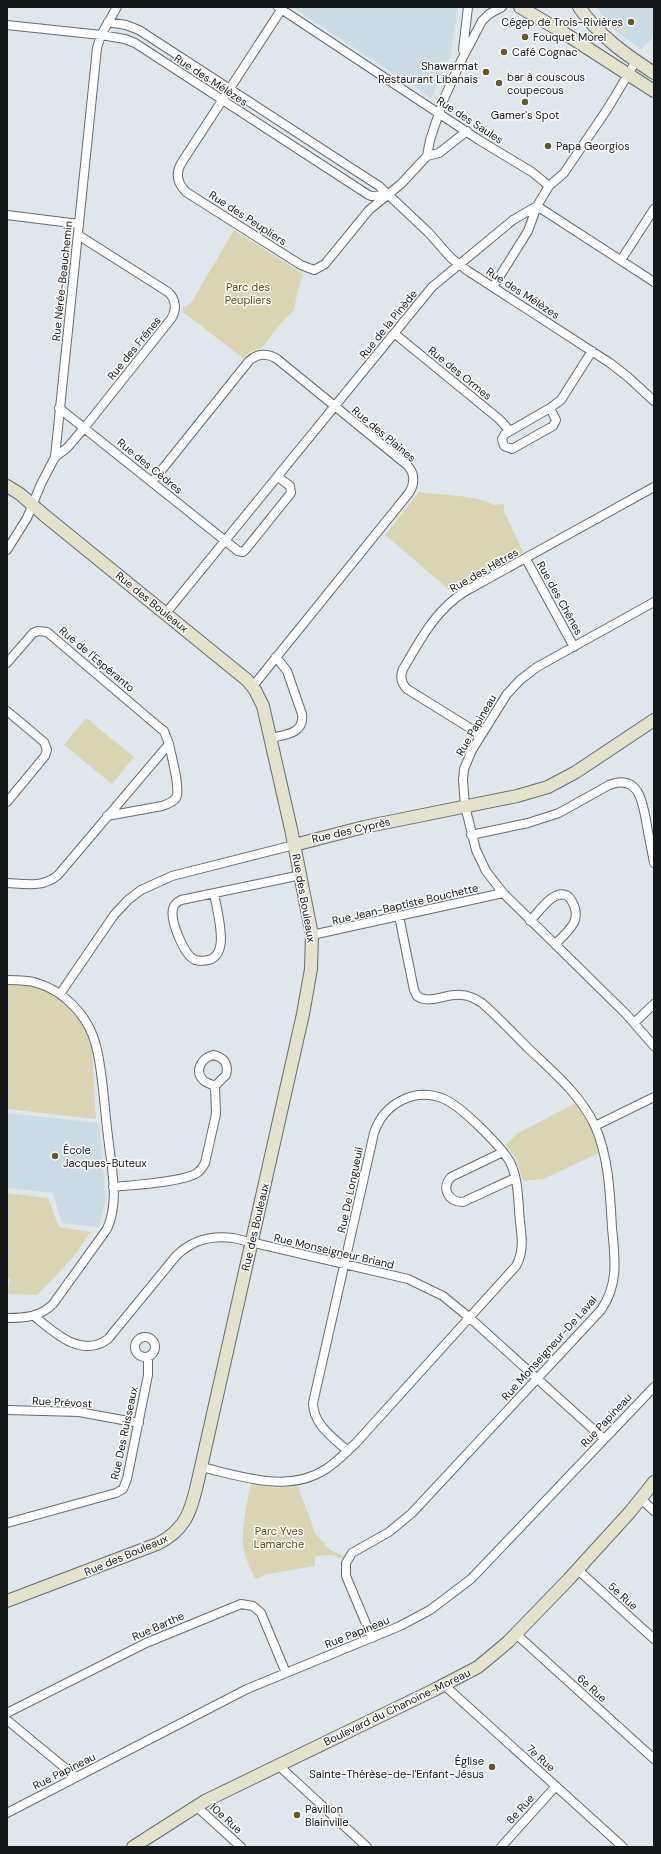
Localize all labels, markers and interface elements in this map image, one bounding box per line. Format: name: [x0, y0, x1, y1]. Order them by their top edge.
place label: Cégep de Trois-Rivières: [501, 15, 623, 29]
marker: Cégep de Trois-Rivières: [626, 17, 636, 27]
place label: Fouquet Morel: [533, 30, 606, 44]
marker: Fouquet Morel: [520, 32, 530, 42]
place label: Café Cognac: [512, 45, 577, 59]
marker: Café Cognac: [499, 47, 509, 57]
street label: Rue des Mélèzes: [172, 51, 250, 109]
place label: Shawarmat Restaurant Libanais: [378, 59, 478, 86]
marker: Shawarmat Restaurant Libanais: [481, 67, 491, 77]
place label: bar à couscous coupecous: [507, 70, 585, 97]
marker: bar à couscous coupecous: [494, 78, 504, 88]
street label: Rue des Saules: [434, 93, 506, 147]
marker: Gamer's Spot: [520, 97, 530, 107]
place label: Gamer's Spot: [491, 108, 559, 122]
place label: Papa Georgios: [556, 139, 630, 153]
marker: Papa Georgios: [543, 141, 553, 151]
street label: Rue des Peupliers: [206, 188, 290, 248]
street label: Rue Nérée-Beauchemin: [49, 220, 75, 342]
street label: Rue des Mélèzes: [484, 264, 562, 322]
park label: Parc des Peupliers: [225, 280, 271, 307]
street label: Rue de la Pinède: [356, 287, 420, 361]
street label: Rue des Frênes: [104, 313, 164, 383]
street label: Rue des Ormes: [425, 343, 495, 403]
street label: Rue des Plaines: [349, 403, 419, 465]
street label: Rue des Cèdres: [114, 435, 186, 497]
street label: Rue des Hêtres: [447, 545, 521, 595]
street label: Rue des Chênes: [534, 559, 586, 637]
street label: Rue des Bouleaux: [113, 568, 192, 636]
street label: Rue de l'Espéranto: [56, 623, 138, 695]
street label: Rue Papineau: [453, 692, 499, 758]
street label: Rue des Cyprès: [310, 814, 392, 846]
street label: Rue des Bouleaux: [289, 853, 319, 944]
street label: Rue Jean-Baptiste Bouchette: [330, 880, 480, 928]
place label: École Jacques-Buteux: [63, 1143, 147, 1170]
street label: Rue De Longueuil: [334, 1146, 366, 1234]
marker: École Jacques-Buteux: [50, 1151, 60, 1161]
street label: Rue des Bouleaux: [238, 1181, 272, 1272]
street label: Rue Monseigneur Briand: [272, 1230, 396, 1272]
street label: Rue Monseigneur-De Laval: [498, 1293, 600, 1403]
street label: Rue Des Ruisseaux: [107, 1385, 141, 1481]
street label: Rue Papineau: [578, 1390, 634, 1450]
street label: Rue Prévost: [32, 1393, 92, 1411]
park label: Parc Yves Lamarche: [254, 1524, 304, 1551]
street label: Rue des Bouleaux: [82, 1531, 170, 1579]
street label: 5e Rue: [605, 1579, 641, 1613]
street label: Rue Barthe: [130, 1608, 186, 1644]
street label: Rue Papineau: [323, 1613, 391, 1651]
street label: Boulevard du Chanoine-Moreau: [321, 1665, 473, 1749]
street label: 6e Rue: [574, 1671, 610, 1705]
street label: 7e Rue: [524, 1742, 558, 1774]
street label: Rue Papineau: [30, 1749, 98, 1793]
place label: Église Sainte-Thérèse-de-l'Enfant-Jésus: [309, 1754, 484, 1781]
marker: Église Sainte-Thérèse-de-l'Enfant-Jésus: [487, 1762, 497, 1772]
street label: 8e Rue: [503, 1791, 537, 1827]
street label: 10e Rue: [207, 1800, 245, 1836]
place label: Pavillon Blainville: [305, 1802, 349, 1829]
marker: Pavillon Blainville: [292, 1810, 302, 1820]

